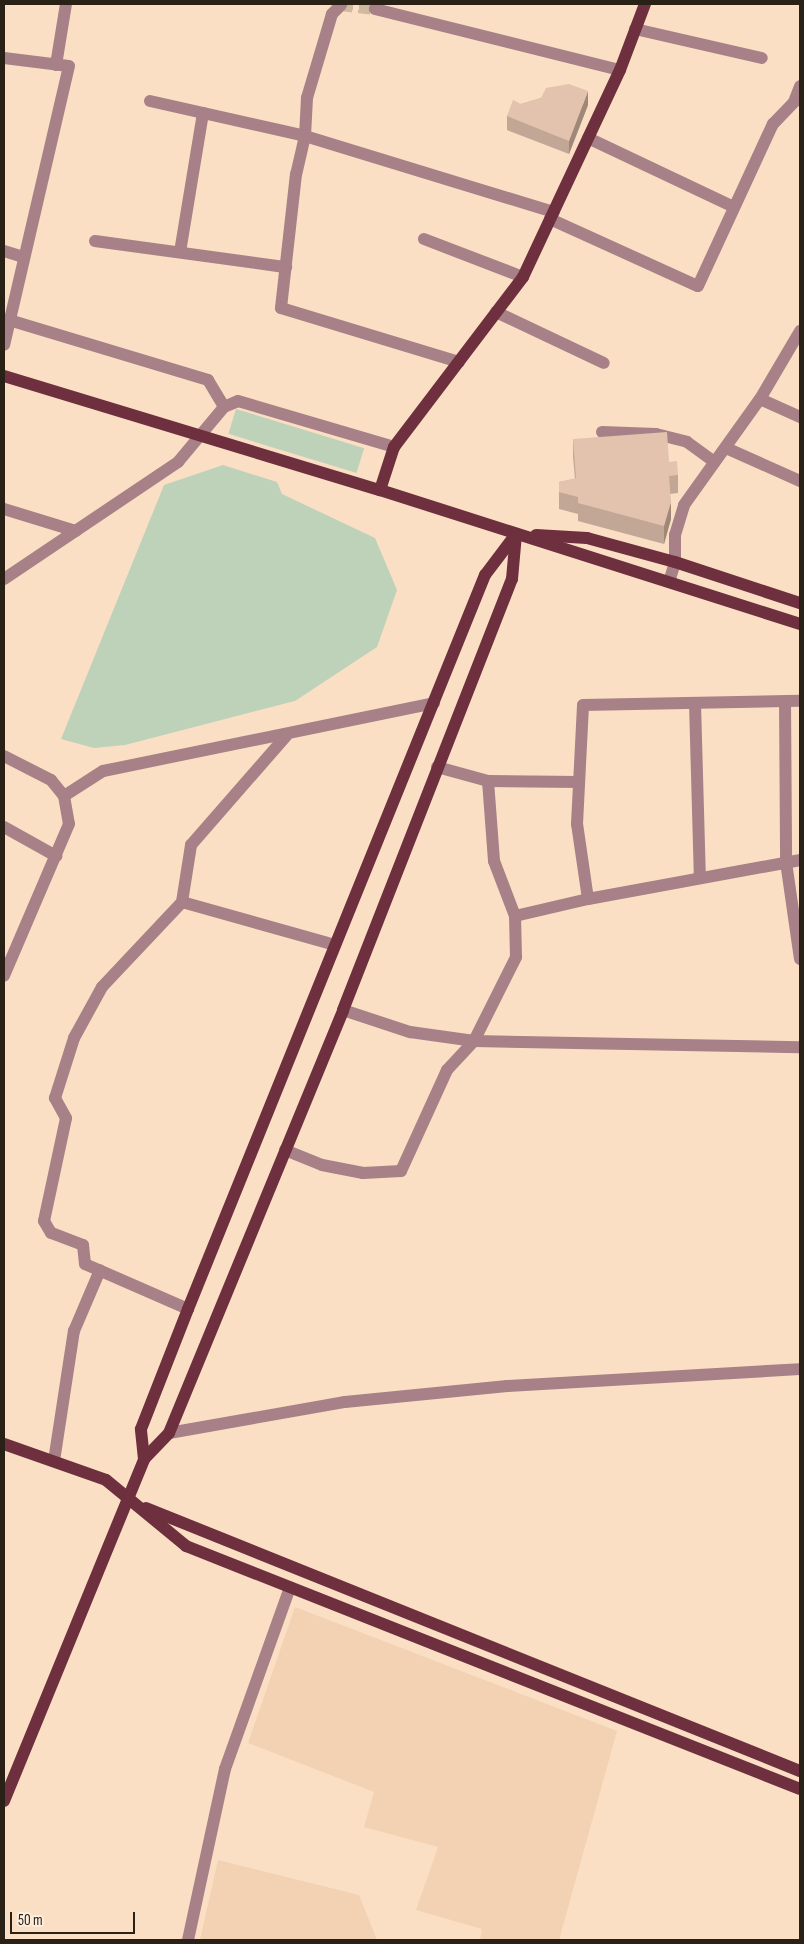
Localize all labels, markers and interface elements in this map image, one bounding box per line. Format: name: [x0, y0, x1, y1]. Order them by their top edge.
scale bar: [12, 1902, 138, 1934]
text: 50 m: [18, 1911, 43, 1930]

